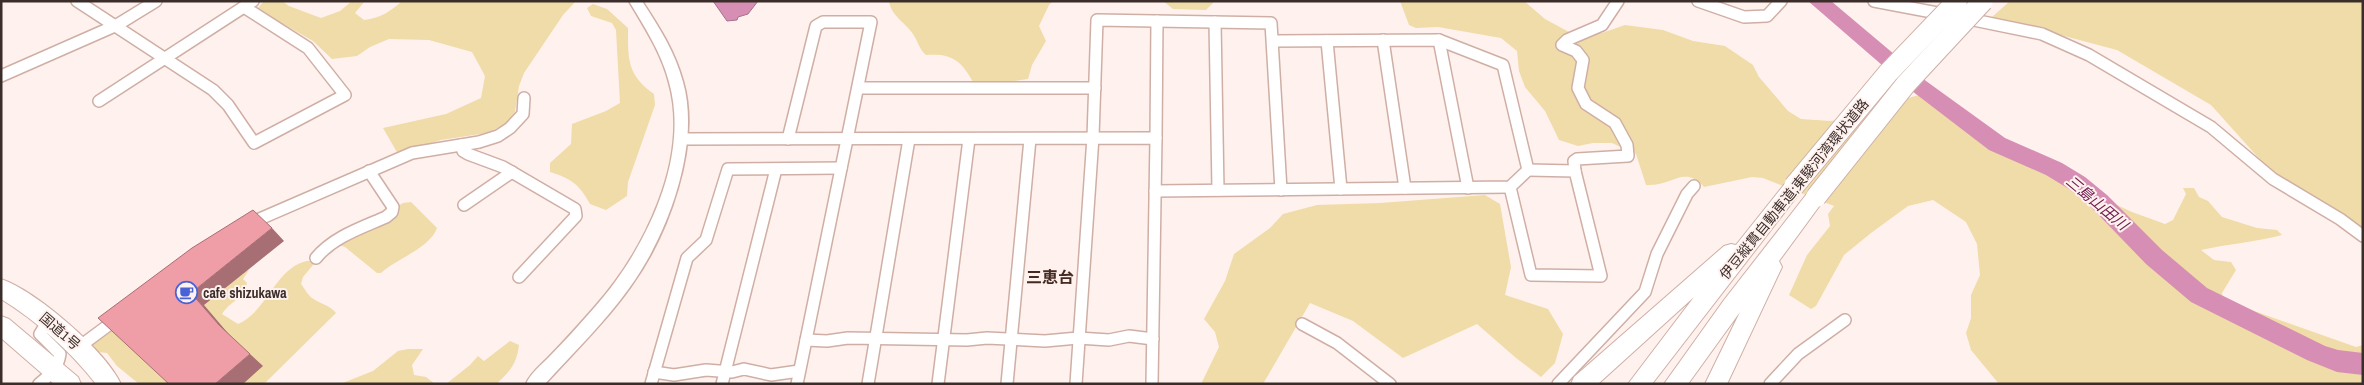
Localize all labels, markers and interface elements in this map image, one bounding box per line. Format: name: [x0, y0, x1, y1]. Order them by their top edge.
street label: 伊豆縦貫自動車道;東駿河湾環状道路: [1716, 95, 1872, 283]
water label: 三島山田川: [2062, 170, 2134, 236]
district label: 三恵台: [1026, 266, 1074, 288]
cafe icon: cafe shizukawa: [175, 281, 199, 305]
place label: cafe shizukawa: [203, 284, 287, 302]
street label: 国道1号: [36, 308, 84, 354]

